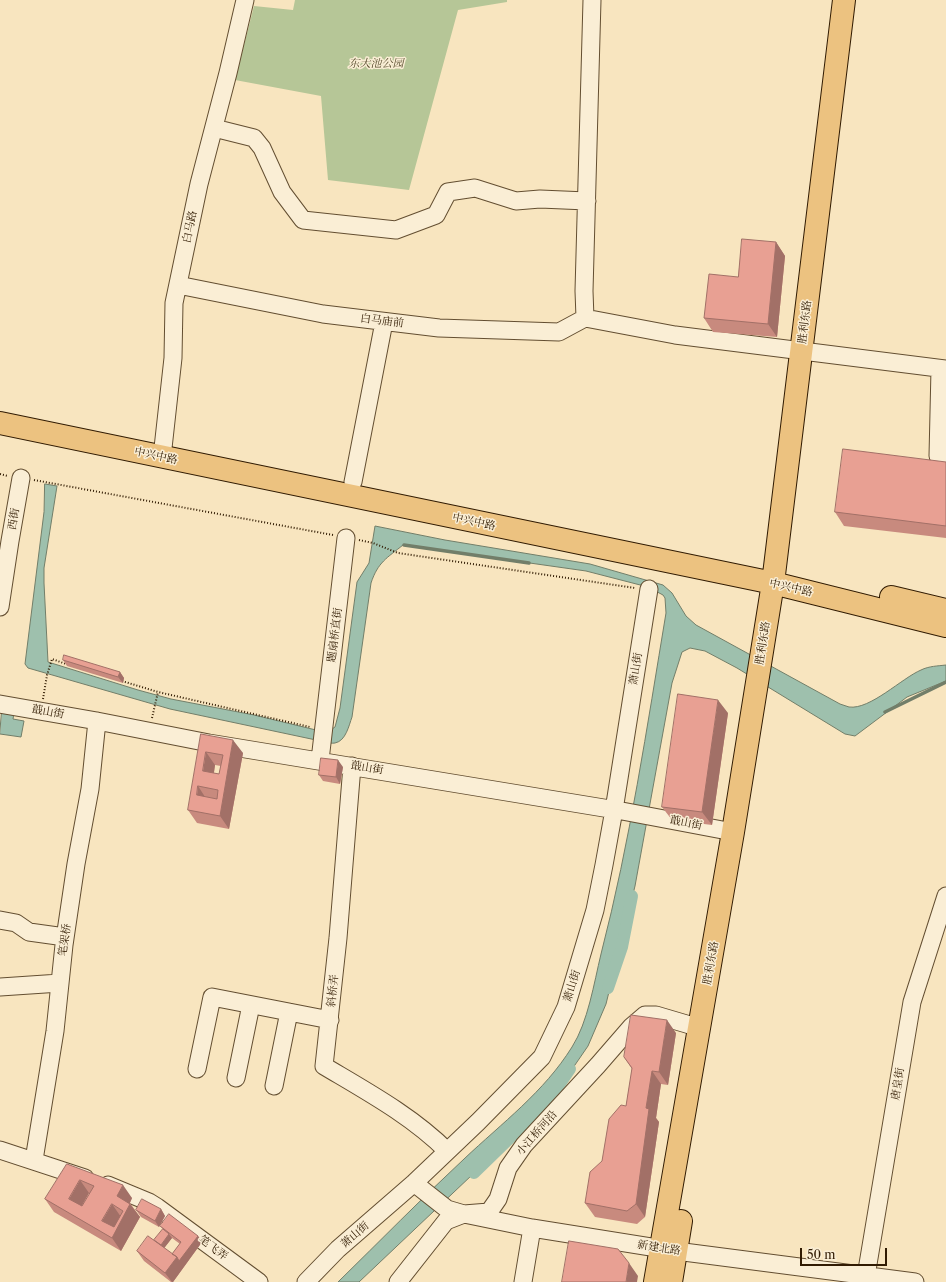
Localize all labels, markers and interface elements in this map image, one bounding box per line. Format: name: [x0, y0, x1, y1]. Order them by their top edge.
park label: 东大池公园: [349, 57, 403, 71]
street label: 白马路: [180, 209, 200, 245]
street label: 胜利东路: [796, 299, 814, 345]
street label: 白马庙前: [359, 312, 405, 330]
street label: 中兴中路: [133, 445, 179, 467]
street label: 西街: [6, 507, 22, 531]
street label: 中兴中路: [451, 511, 497, 533]
street label: 中兴中路: [768, 577, 814, 599]
street label: 题扇桥直街: [325, 607, 345, 663]
street label: 胜利东路: [753, 620, 773, 666]
street label: 萧山街: [627, 652, 645, 686]
street label: 蕺山街: [31, 703, 65, 721]
street label: 蕺山街: [350, 759, 384, 777]
street label: 蕺山街: [669, 813, 703, 833]
street label: 笔架桥: [56, 923, 74, 957]
street label: 胜利东路: [701, 940, 721, 986]
street label: 萧山街: [561, 968, 583, 1004]
street label: 斜桥弄: [325, 974, 341, 1008]
street label: 唐皇街: [889, 1067, 907, 1101]
street label: 小江桥河沿: [514, 1108, 560, 1158]
street label: 萧山街: [338, 1219, 372, 1251]
street label: 笔飞弄: [196, 1233, 230, 1263]
street label: 新建北路: [636, 1238, 682, 1258]
scale bar: [802, 1240, 889, 1266]
text: 50 m: [807, 1247, 836, 1262]

